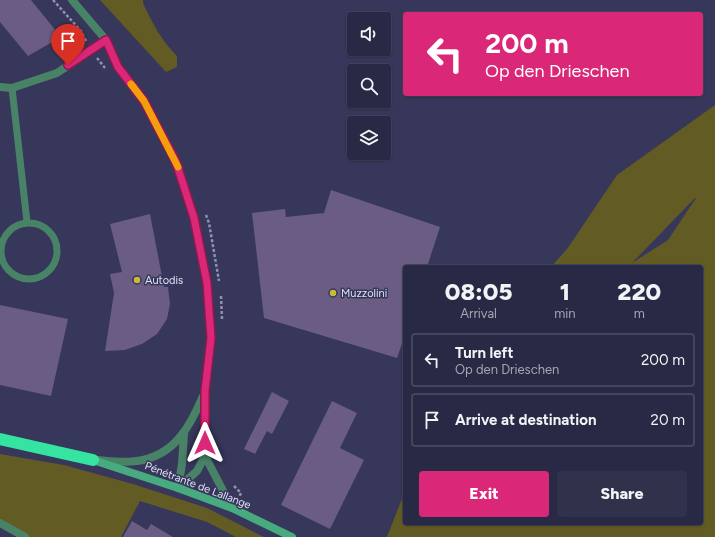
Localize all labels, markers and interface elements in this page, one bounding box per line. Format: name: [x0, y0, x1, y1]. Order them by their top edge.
map controls: [347, 12, 391, 160]
button: sound: [347, 12, 391, 56]
pin: [51, 24, 85, 65]
text: 200 m: [485, 26, 569, 60]
icon: left: [419, 28, 471, 80]
icon: arrive: [57, 30, 79, 52]
text: Op den Drieschen: [485, 60, 629, 82]
button: search: [347, 64, 391, 108]
button: layers: [347, 116, 391, 160]
place label: Autodis: [145, 274, 183, 287]
marker: Autodis: [132, 275, 142, 285]
text: 08:05: [445, 277, 513, 306]
text: 1: [560, 277, 570, 306]
text: 220: [617, 277, 661, 306]
place label: Muzzolini: [341, 287, 387, 300]
marker: Muzzolini: [328, 288, 338, 298]
text: Arrival: [460, 306, 497, 321]
text: min: [554, 306, 576, 321]
text: m: [634, 306, 645, 321]
text: Turn left: [455, 344, 513, 362]
icon: left: [421, 349, 443, 371]
text: 200 m: [641, 351, 685, 369]
text: Op den Drieschen: [455, 362, 559, 377]
icon: arrive: [421, 409, 443, 431]
text: Arrive at destination: [455, 411, 596, 429]
text: 20 m: [651, 411, 685, 429]
position arrow: [184, 422, 226, 464]
street label: Pénétrante de Lallange: [143, 459, 253, 512]
button: Exit: [419, 471, 549, 517]
button: Share: [557, 471, 687, 517]

